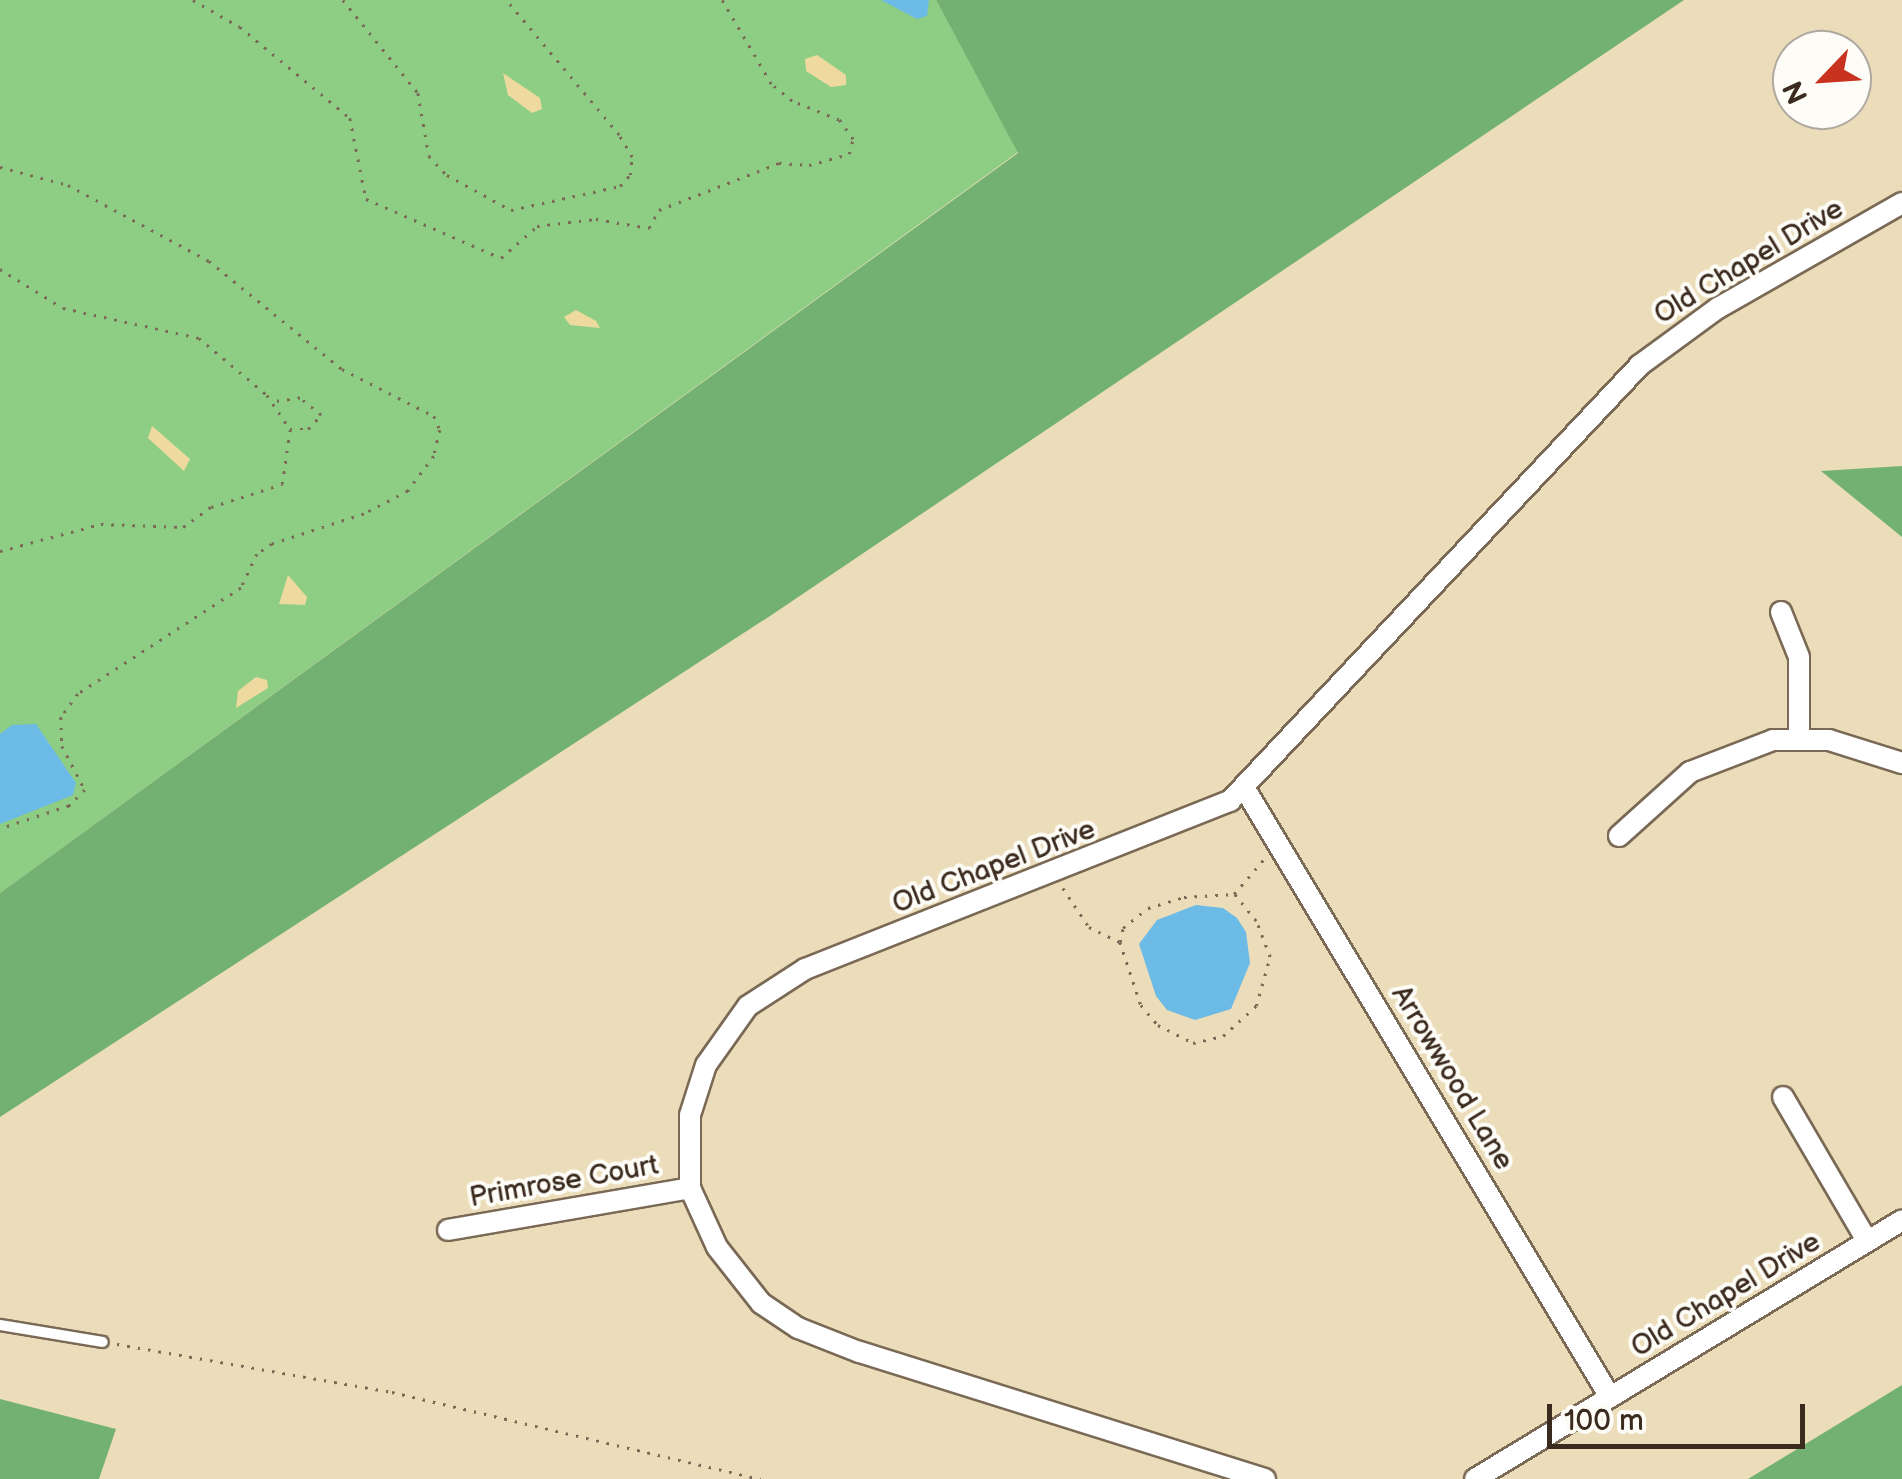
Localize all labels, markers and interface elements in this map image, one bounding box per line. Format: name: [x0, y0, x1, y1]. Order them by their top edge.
north arrow: [1772, 30, 1872, 130]
text: N: [1777, 76, 1816, 109]
street label: Old Chapel Drive: [1648, 192, 1850, 332]
street label: Old Chapel Drive: [888, 813, 1100, 921]
street label: Arrowwood Lane: [1384, 980, 1520, 1176]
street label: Primrose Court: [467, 1149, 661, 1215]
street label: Old Chapel Drive: [1625, 1225, 1827, 1365]
scale bar: [1552, 1384, 1810, 1446]
text: 100 m: [1564, 1403, 1644, 1439]

